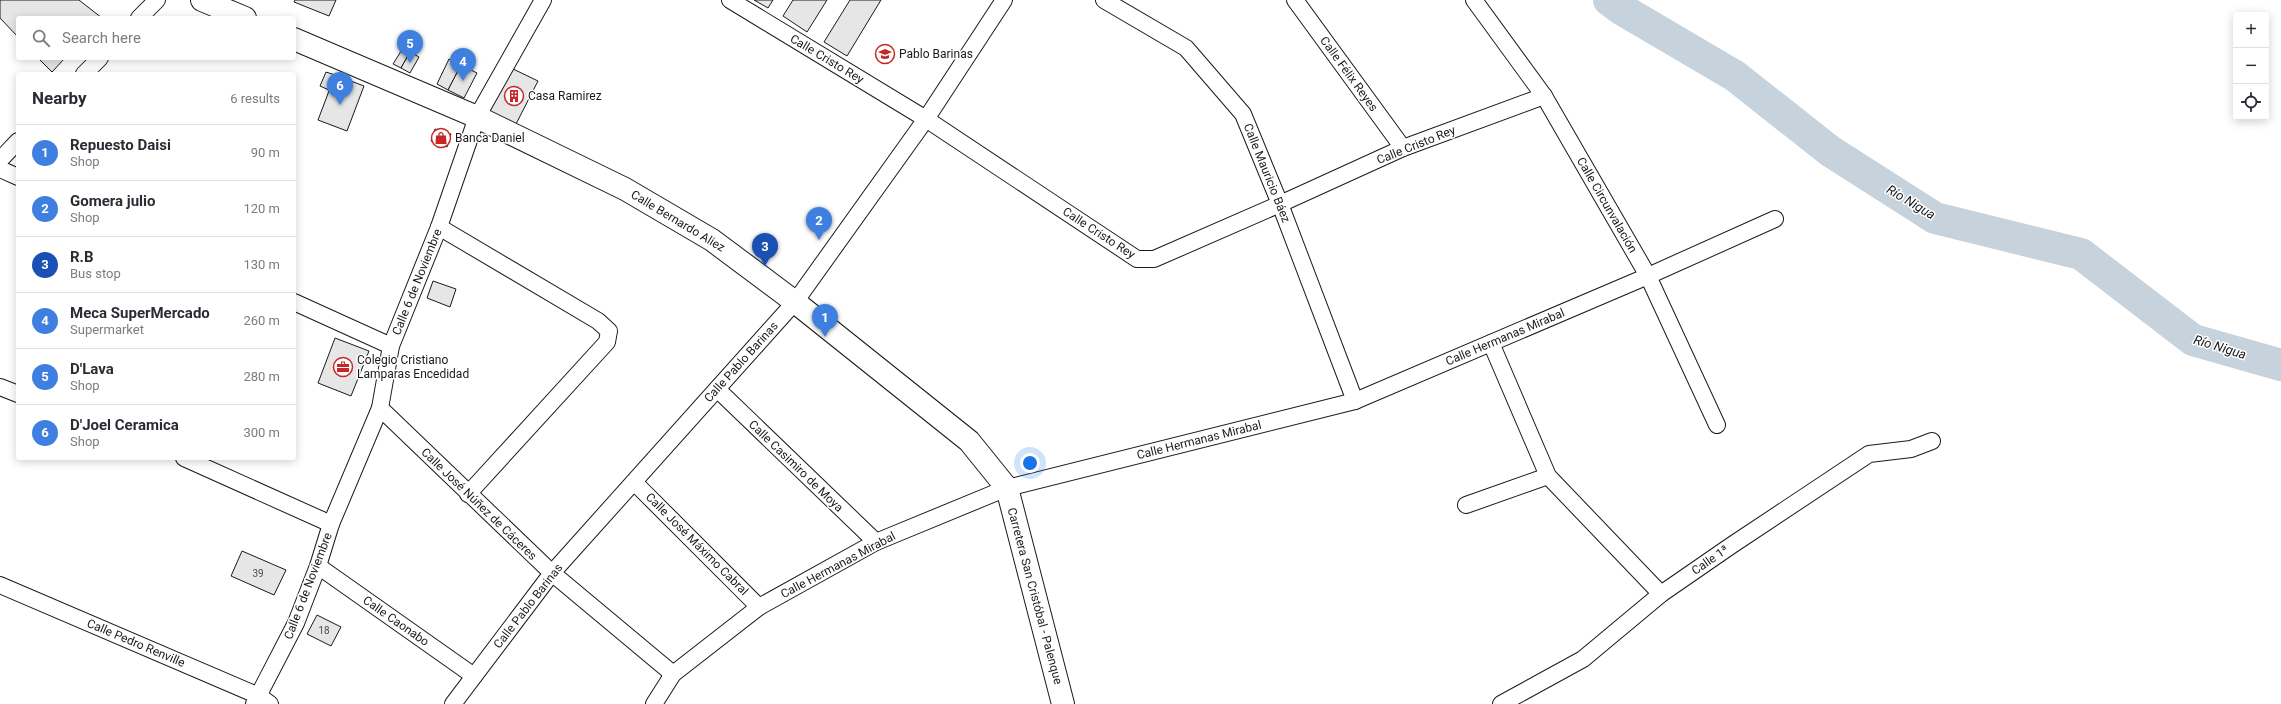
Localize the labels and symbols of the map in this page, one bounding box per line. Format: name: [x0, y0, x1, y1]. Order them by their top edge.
pin: 5: [397, 30, 423, 63]
street label: Calle Cristo Rey: [788, 31, 867, 87]
street label: Calle Félix Reyes: [1317, 34, 1381, 114]
school or university icon: Pablo Barinas: [874, 43, 896, 65]
place label: Pablo Barinas: [899, 47, 973, 61]
pin: 4: [450, 48, 476, 81]
pin: 6: [327, 72, 353, 105]
building icon: Casa Ramirez: [503, 85, 525, 107]
place label: Casa Ramirez: [528, 89, 602, 103]
street label: Calle Mauricio Báez: [1241, 121, 1293, 225]
street label: Calle Cristo Rey: [1375, 123, 1458, 167]
shop icon: Banca Daniel: [430, 127, 452, 149]
place label: Banca Daniel: [455, 131, 525, 145]
street label: Calle Circunvalación: [1574, 155, 1640, 255]
water label: Río Nigua: [1884, 182, 1938, 222]
street label: Calle Bernardo Aliez: [628, 187, 728, 255]
street label: Calle Cristo Rey: [1060, 204, 1138, 262]
pin: 2: [806, 207, 832, 240]
street label: Calle 6 de Noviembre: [389, 227, 445, 337]
pin: 3: [752, 233, 778, 266]
pin: 1: [812, 304, 838, 337]
street label: Calle Hermanas Mirabal: [1443, 306, 1567, 368]
street label: Calle Pablo Barinas: [701, 319, 781, 405]
water label: Río Nigua: [2192, 332, 2248, 362]
place label: Colegio Cristiano Lamparas Encedidad: [357, 353, 469, 381]
office icon: Colegio Cristiano Lamparas Encedidad: [332, 356, 354, 378]
street label: Calle Casimiro de Moya: [746, 417, 846, 515]
street label: Calle Hermanas Mirabal: [1135, 418, 1263, 462]
street label: Calle José Núñez de Cáceres: [418, 445, 540, 563]
your location: [1020, 453, 1040, 473]
street label: Calle José Máximo Cabral: [643, 490, 751, 598]
street label: Carretera San Cristóbal - Palenque: [1005, 506, 1065, 686]
street label: Calle Hermanas Mirabal: [778, 529, 898, 601]
street label: Calle 6 de Noviembre: [281, 531, 335, 641]
street label: Calle 1ª: [1689, 542, 1731, 578]
street label: Calle Pablo Barinas: [491, 561, 565, 651]
house number: 39: [252, 568, 264, 579]
street label: Calle Caonabo: [360, 593, 432, 649]
street label: Calle Pedro Renville: [85, 616, 187, 670]
house number: 18: [318, 625, 330, 636]

